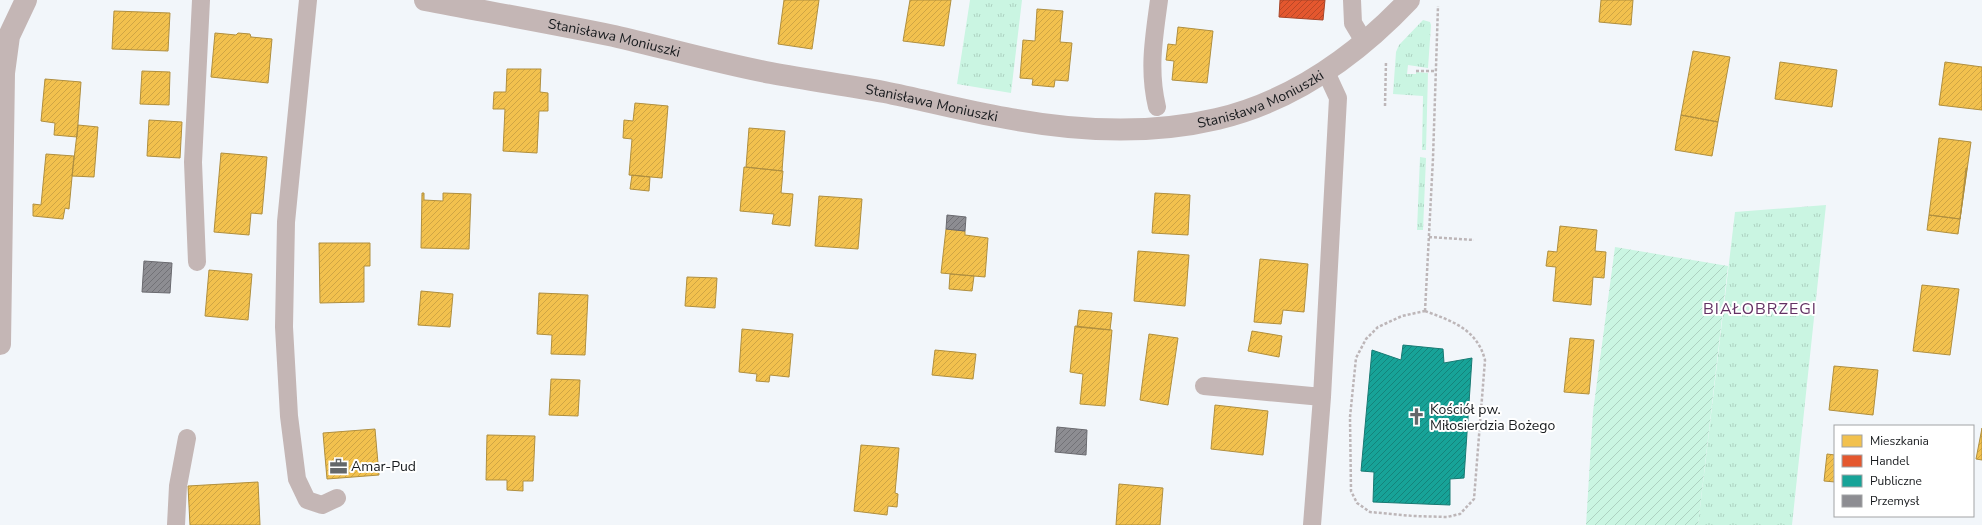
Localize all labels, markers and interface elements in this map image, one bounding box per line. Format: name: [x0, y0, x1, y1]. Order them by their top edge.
street label: Stanisława Moniuszki: [546, 14, 683, 61]
street label: Stanisława Moniuszki: [1195, 65, 1327, 132]
street label: Stanisława Moniuszki: [864, 79, 999, 126]
district label: BIAŁOBRZEGI: [1703, 298, 1817, 320]
place label: Kościół pw. Miłosierdzia Bożego: [1430, 400, 1555, 435]
church icon: Kościół pw. Miłosierdzia Bożego: [1407, 407, 1427, 427]
legend: [1834, 425, 1974, 517]
text: Mieszkania: [1870, 433, 1929, 449]
text: Handel: [1870, 453, 1910, 469]
office icon: Amar-Pud: [328, 456, 348, 476]
place label: Amar-Pud: [351, 457, 416, 476]
text: Publiczne: [1870, 473, 1922, 489]
text: Przemysł: [1870, 493, 1920, 509]

